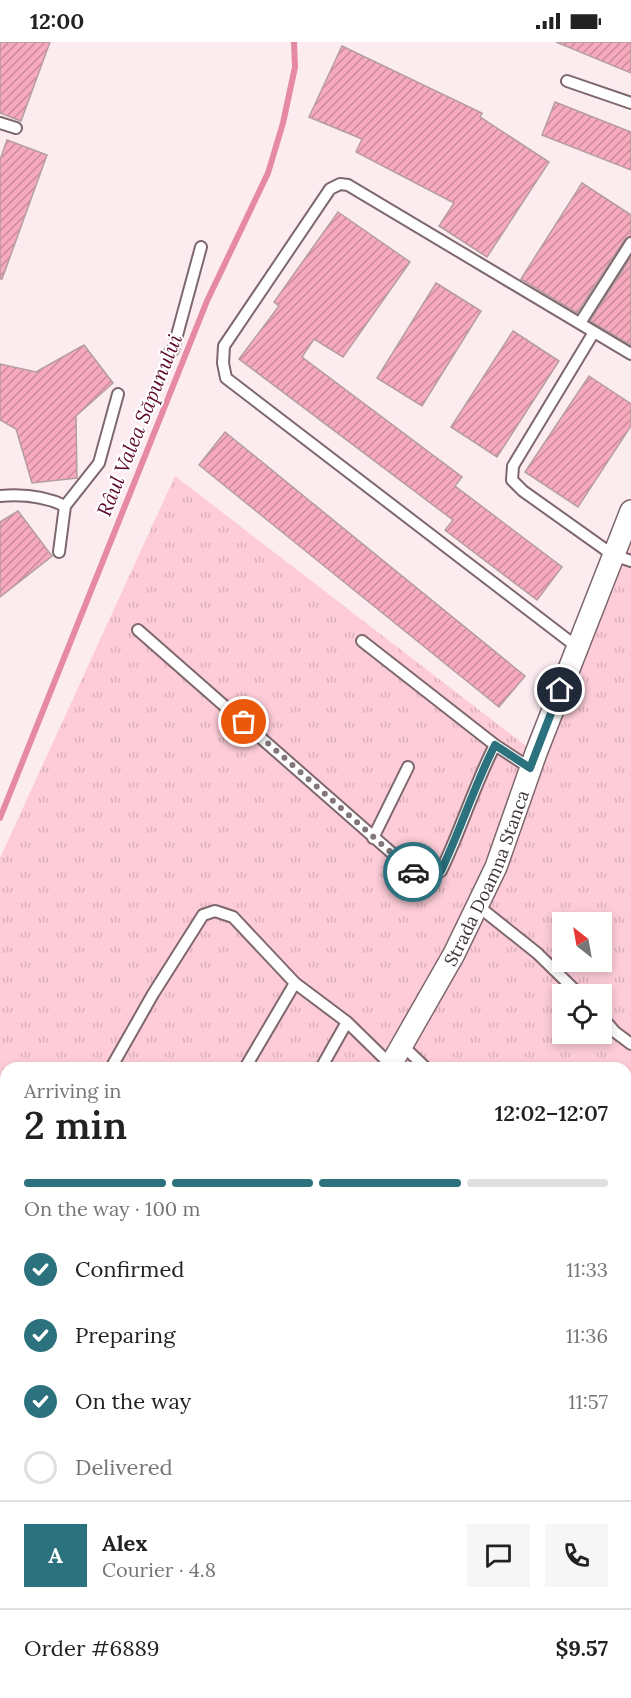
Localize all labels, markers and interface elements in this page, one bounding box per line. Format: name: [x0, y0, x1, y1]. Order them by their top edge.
text: 12:00: [30, 7, 84, 35]
water label: Râul Valea Săpunului: [91, 330, 187, 520]
pin: [534, 664, 585, 715]
icon: home: [543, 673, 576, 706]
pin: [218, 696, 269, 747]
icon: bag: [227, 705, 260, 738]
street label: Strada Doamna Stanca: [438, 787, 534, 970]
courier: [383, 842, 443, 902]
icon: car: [397, 856, 430, 889]
north arrow: [552, 912, 612, 972]
map controls: [552, 912, 612, 1044]
button: locate: [552, 984, 612, 1044]
text: Arriving in: [24, 1078, 121, 1103]
text: 12:02–12:07: [495, 1099, 608, 1127]
text: 2 min: [24, 1100, 127, 1150]
text: On the way · 100 m: [24, 1196, 200, 1221]
icon: check: [24, 1253, 57, 1286]
text: Confirmed: [75, 1255, 184, 1283]
text: 11:33: [566, 1257, 608, 1282]
icon: check: [24, 1319, 57, 1352]
text: Preparing: [75, 1321, 175, 1349]
text: 11:36: [566, 1323, 608, 1348]
icon: check: [24, 1385, 57, 1418]
text: On the way: [75, 1387, 191, 1415]
text: 11:57: [568, 1389, 608, 1414]
text: Delivered: [75, 1453, 173, 1481]
button: chat: [467, 1524, 530, 1587]
button: phone: [545, 1524, 608, 1587]
text: Alex: [102, 1529, 147, 1557]
text: A: [48, 1541, 63, 1569]
text: Courier · 4.8: [102, 1557, 216, 1582]
text: Order #6889: [24, 1634, 160, 1662]
text: $9.57: [555, 1634, 608, 1662]

